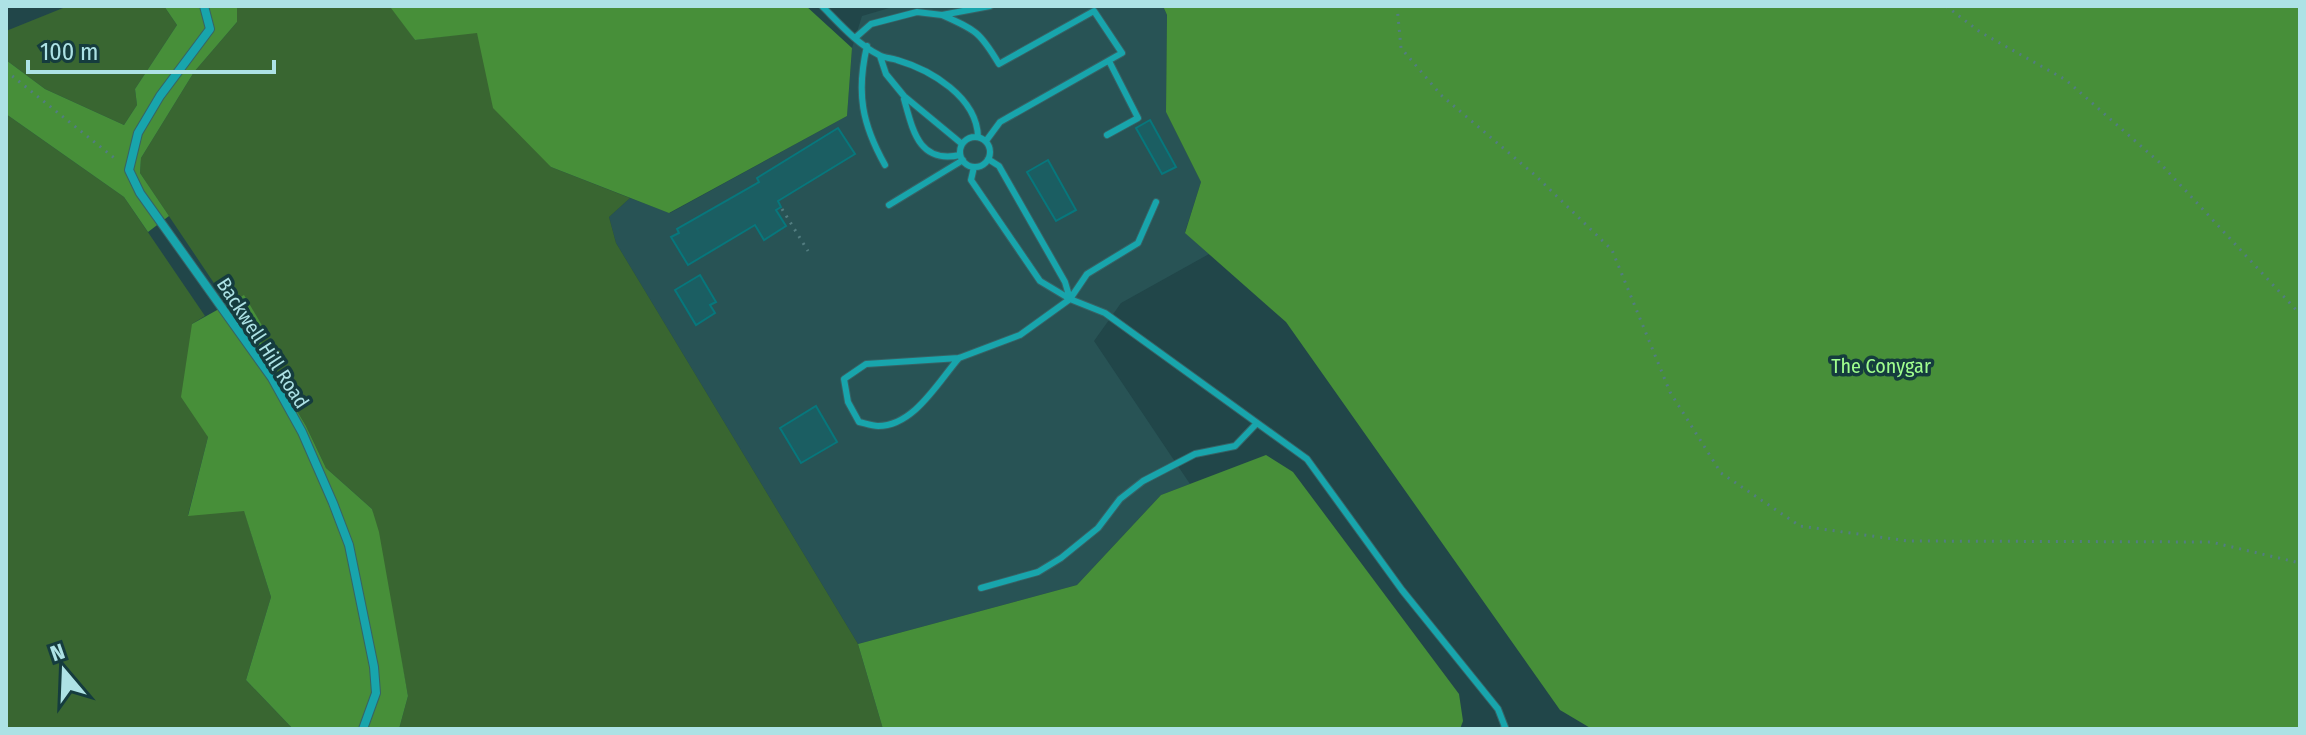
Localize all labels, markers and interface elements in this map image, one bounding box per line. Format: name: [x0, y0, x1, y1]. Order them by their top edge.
scale bar: [28, 24, 274, 74]
text: 100 m: [40, 38, 98, 66]
street label: Backwell Hill Road: [212, 273, 314, 413]
park label: The Conygar: [1831, 354, 1931, 378]
north arrow: [24, 631, 104, 711]
text: N: [47, 638, 68, 667]

